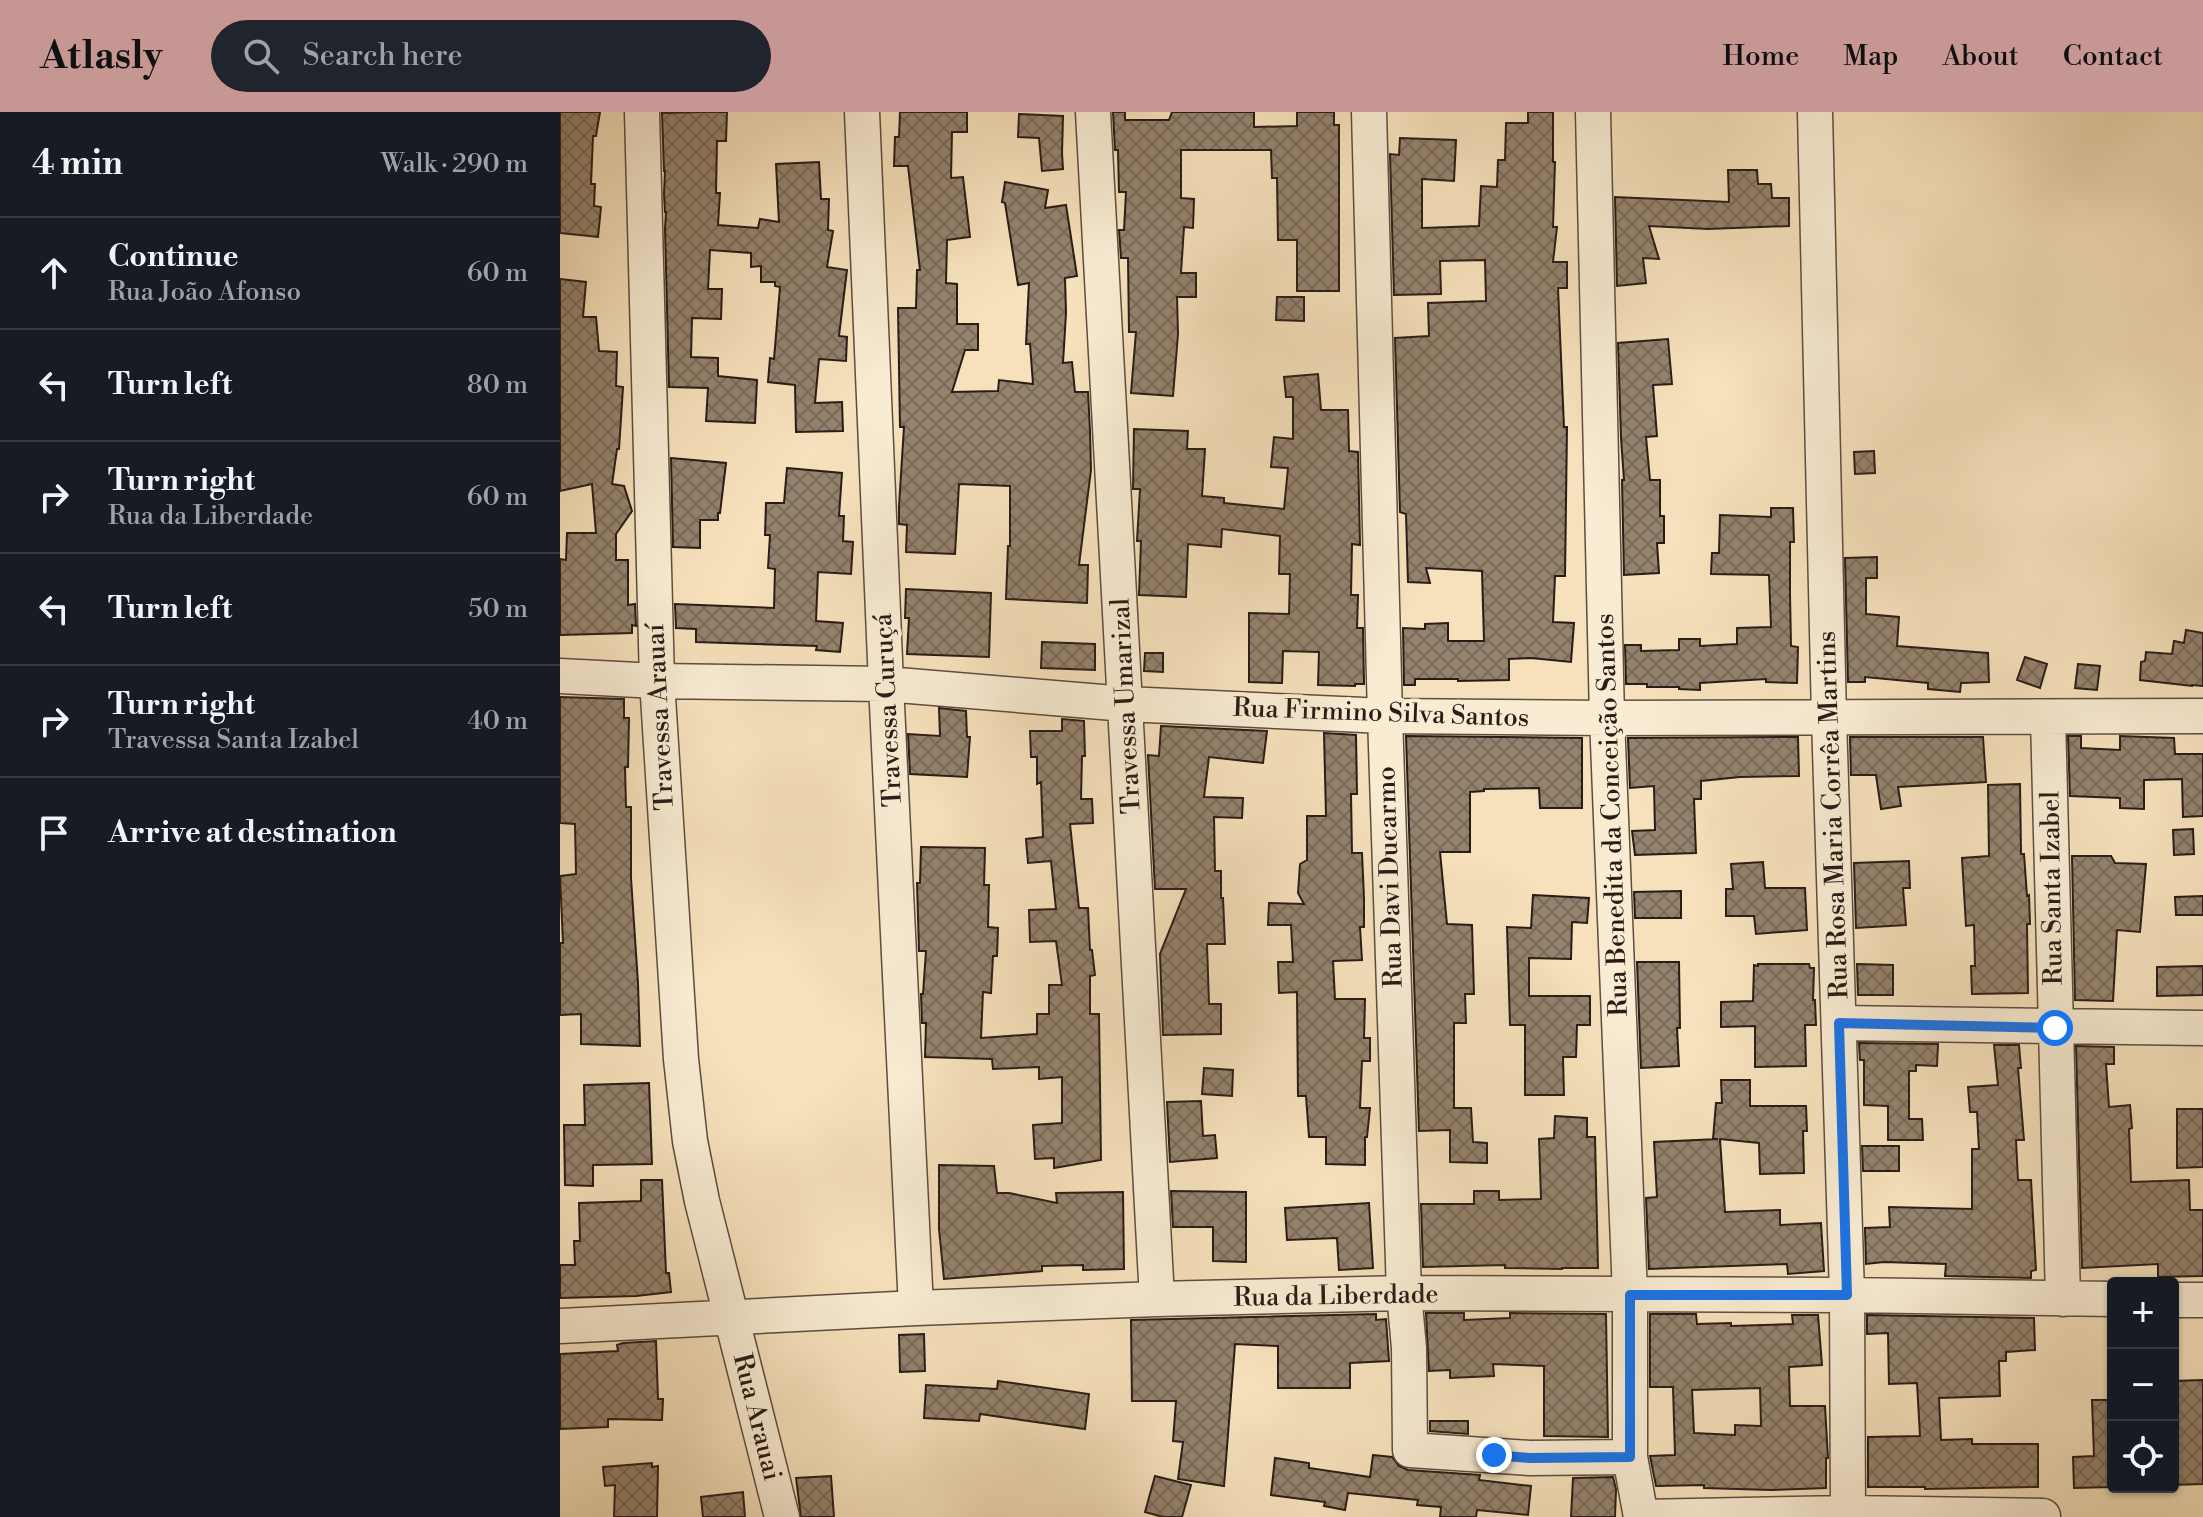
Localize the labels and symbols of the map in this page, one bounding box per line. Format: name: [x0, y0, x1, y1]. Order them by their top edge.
street label: Travessa Umarizal: [1104, 597, 1148, 815]
street label: Travessa Curuçá: [867, 611, 909, 808]
street label: Rua Benedita da Conceição Santos: [1589, 613, 1635, 1017]
street label: Travessa Arauaí: [639, 621, 681, 811]
street label: Rua Rosa Maria Corrêa Martins: [1811, 630, 1855, 1000]
street label: Rua Firmino Silva Santos: [1232, 692, 1530, 734]
street label: Rua Davi Ducarmo: [1370, 766, 1410, 988]
street label: Rua Santa Izabel: [2034, 790, 2070, 985]
route start: [2037, 1010, 2073, 1046]
street label: Rua da Liberdade: [1233, 1278, 1439, 1314]
street label: Rua Arauai: [726, 1350, 788, 1484]
route end: [1476, 1437, 1512, 1473]

